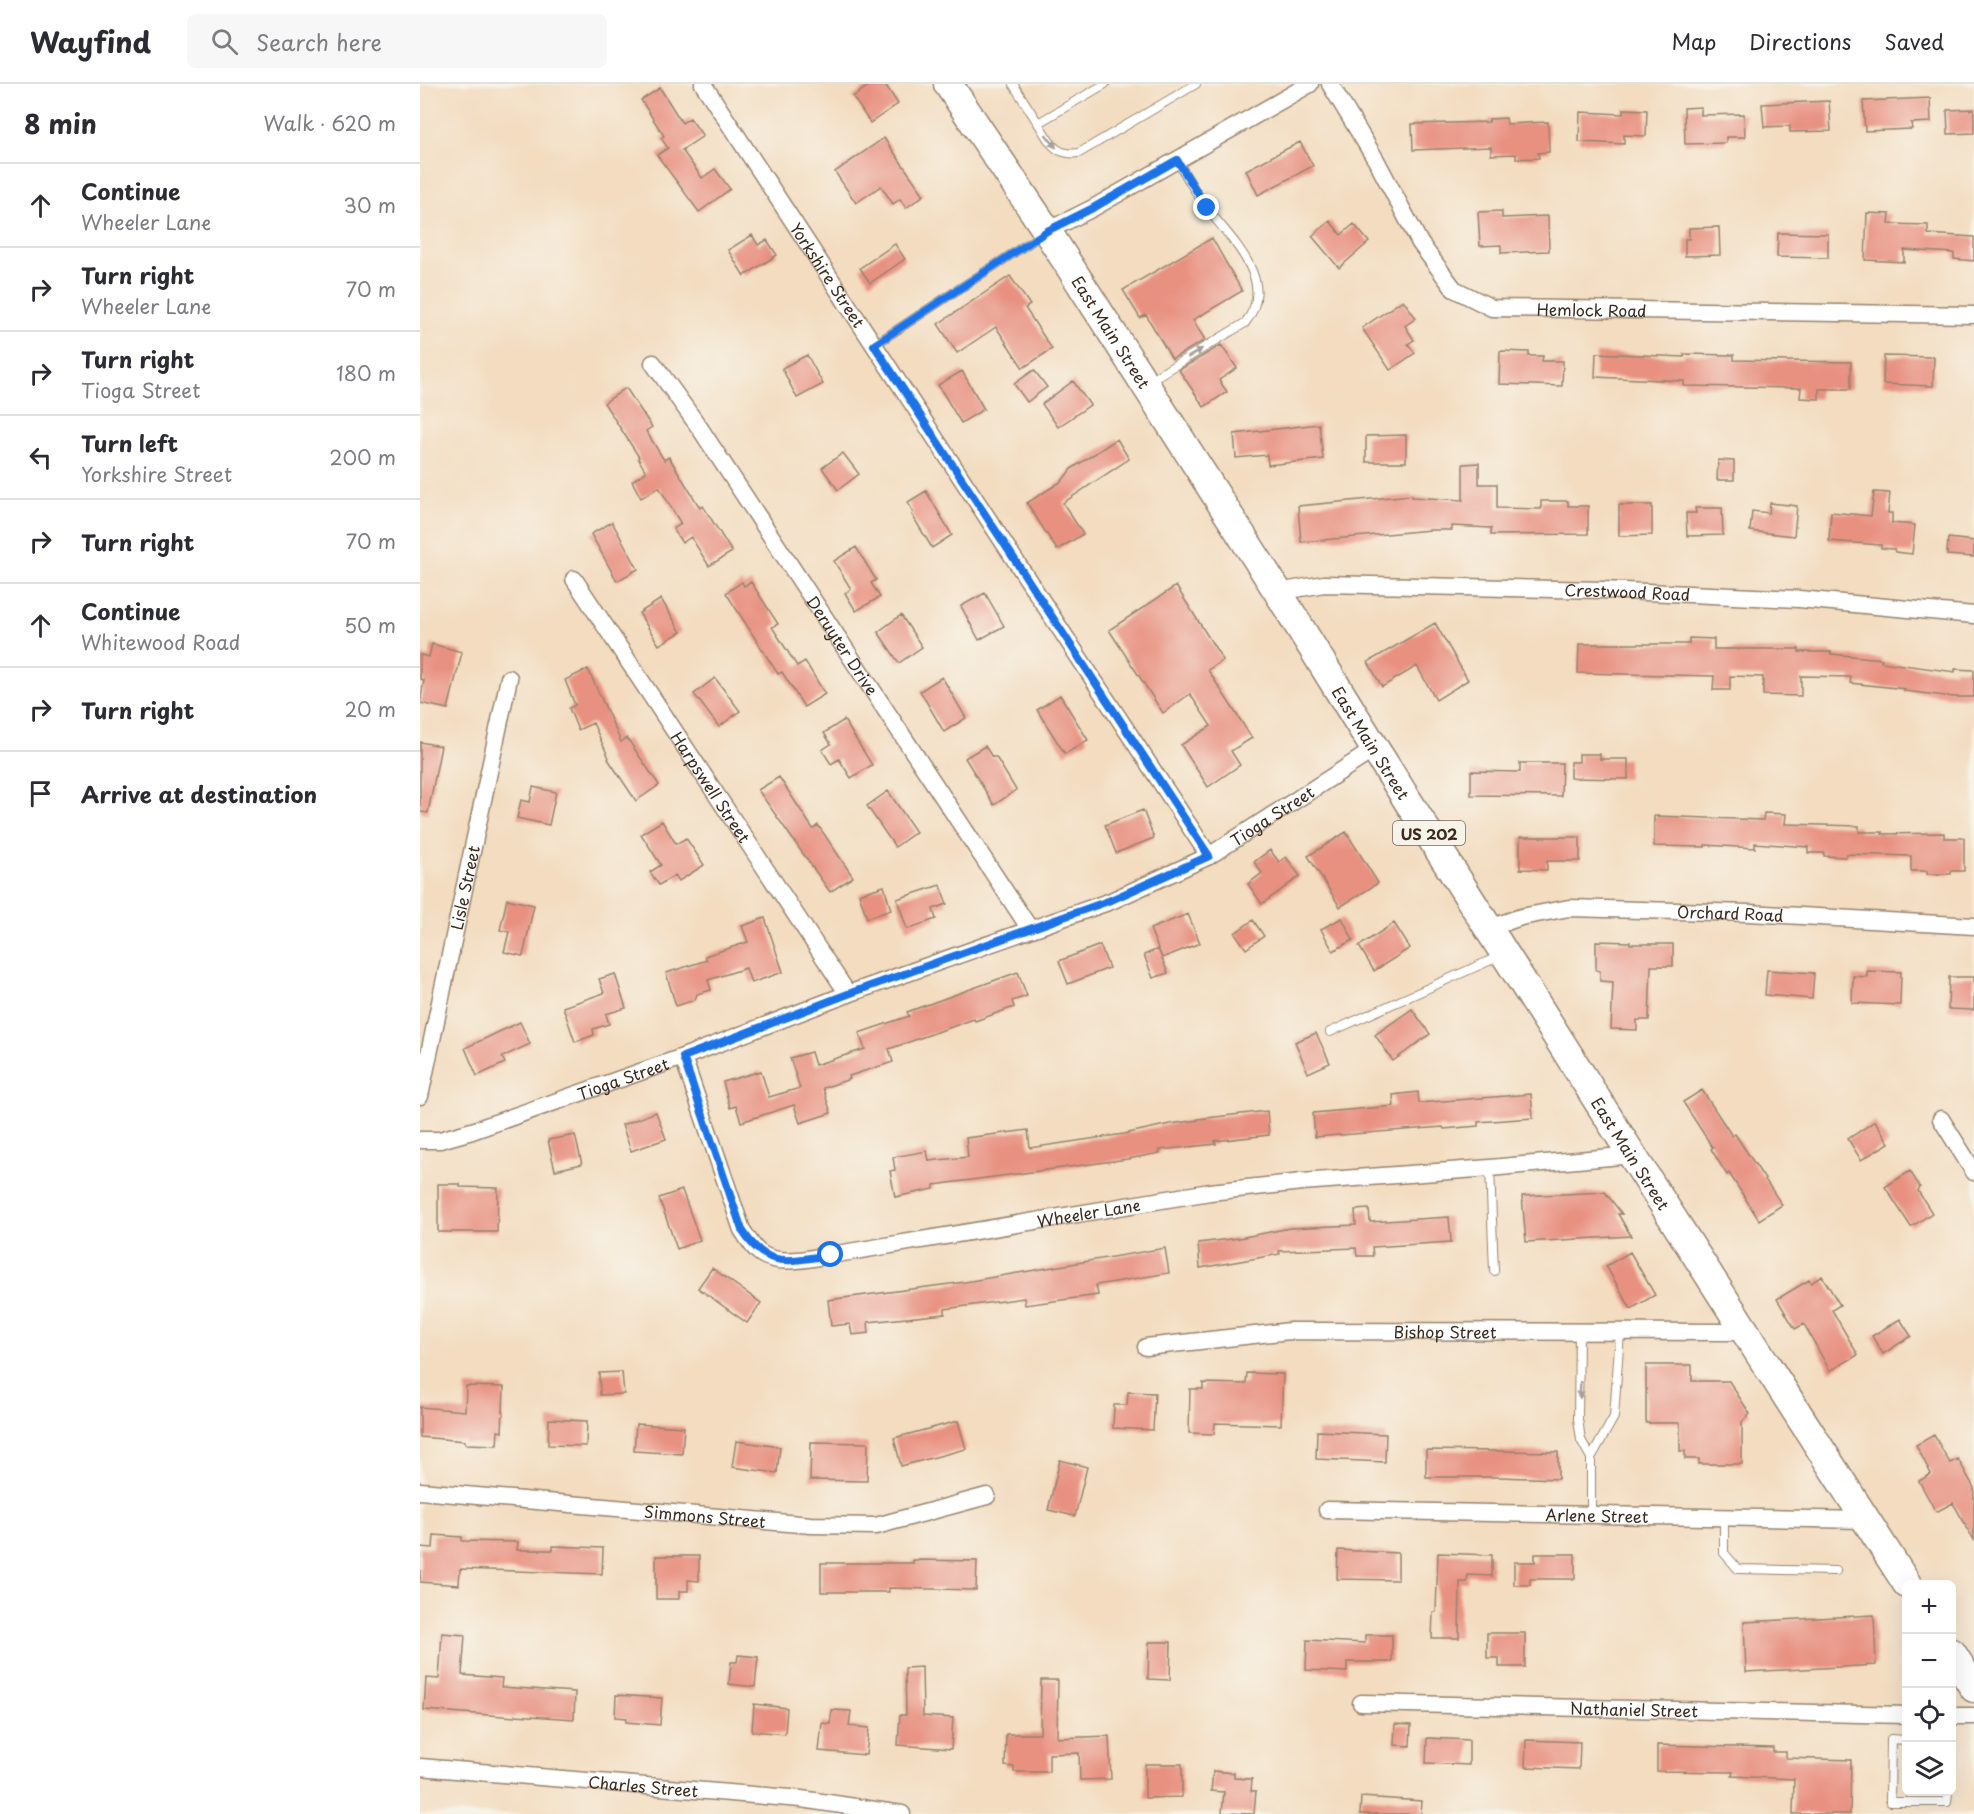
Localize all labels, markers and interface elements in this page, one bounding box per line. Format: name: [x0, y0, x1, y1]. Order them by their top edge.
search box: [187, 14, 607, 68]
text: Wayfind: [30, 20, 151, 63]
icon: search: [208, 25, 241, 58]
text: Search here: [256, 25, 382, 58]
text: Map: [1671, 25, 1716, 57]
text: Directions: [1749, 25, 1851, 57]
text: Saved: [1884, 25, 1944, 57]
text: 8 min: [24, 104, 97, 143]
text: Walk · 620 m: [264, 108, 396, 138]
one-way arrow: [1045, 133, 1057, 149]
text: Continue: [81, 174, 180, 207]
icon: ahead: [24, 189, 57, 222]
text: 30 m: [343, 190, 396, 220]
route end: [1193, 194, 1219, 220]
text: Wheeler Lane: [81, 207, 211, 237]
street label: Yorkshire Street: [785, 217, 871, 332]
text: Turn right: [81, 258, 194, 291]
street label: East Main Street: [1066, 271, 1157, 393]
icon: right: [24, 273, 57, 306]
text: 70 m: [346, 274, 396, 304]
text: Wheeler Lane: [81, 291, 211, 321]
street label: Hemlock Road: [1536, 297, 1647, 322]
text: Turn right: [81, 342, 194, 375]
one-way arrow: [1187, 347, 1203, 358]
icon: right: [24, 357, 57, 390]
text: 180 m: [336, 358, 396, 388]
text: Tioga Street: [81, 375, 200, 405]
text: Turn left: [81, 426, 178, 459]
icon: left: [24, 441, 57, 474]
text: 200 m: [329, 442, 396, 472]
text: Yorkshire Street: [81, 459, 232, 489]
icon: right: [24, 525, 57, 558]
text: Turn right: [81, 525, 194, 558]
text: 70 m: [346, 526, 396, 556]
street label: Crestwood Road: [1564, 577, 1691, 606]
street label: Deruyter Drive: [801, 590, 884, 700]
text: Continue: [81, 594, 180, 627]
icon: ahead: [24, 609, 57, 642]
text: 50 m: [344, 610, 396, 640]
text: Whitewood Road: [81, 627, 240, 657]
street label: East Main Street: [1327, 681, 1416, 804]
icon: right: [24, 693, 57, 726]
text: Turn right: [81, 693, 194, 726]
text: 20 m: [344, 694, 396, 724]
street label: Harpswell Street: [666, 726, 757, 848]
icon: arrive: [24, 777, 57, 810]
text: Arrive at destination: [81, 777, 317, 810]
street label: Tioga Street: [1225, 779, 1319, 851]
road number: US 202: [1393, 821, 1465, 845]
street label: Lisle Street: [444, 843, 485, 932]
street label: Orchard Road: [1677, 899, 1784, 927]
street label: Tioga Street: [574, 1051, 672, 1105]
street label: East Main Street: [1586, 1092, 1676, 1215]
street label: Wheeler Lane: [1035, 1192, 1142, 1233]
route start: [817, 1241, 843, 1267]
street label: Bishop Street: [1394, 1319, 1497, 1343]
one-way arrow: [1575, 1381, 1584, 1400]
street label: Simmons Street: [643, 1499, 767, 1533]
street label: Arlene Street: [1545, 1502, 1649, 1528]
map controls: [1902, 1580, 1956, 1796]
button: +: [1902, 1580, 1956, 1634]
button: −: [1902, 1634, 1956, 1688]
button: locate: [1902, 1688, 1956, 1742]
street label: Nathaniel Street: [1570, 1696, 1699, 1722]
button: layers: [1902, 1742, 1956, 1796]
street label: Charles Street: [587, 1769, 700, 1802]

